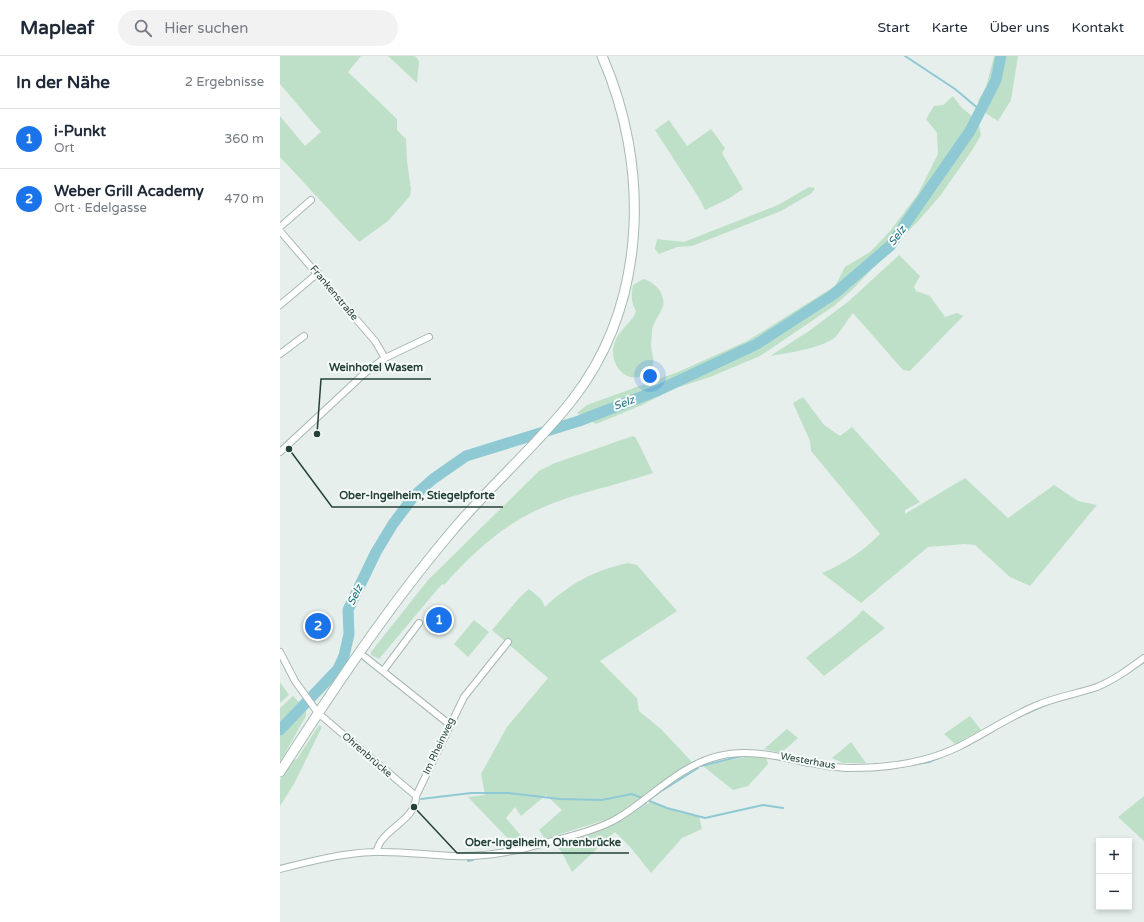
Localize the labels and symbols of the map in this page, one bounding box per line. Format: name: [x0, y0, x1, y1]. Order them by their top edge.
water label: Selz: [885, 222, 909, 248]
street label: Frankenstraße: [307, 263, 361, 323]
callout: Weinhotel Wasem: [321, 356, 431, 379]
text: Weinhotel Wasem: [329, 361, 423, 374]
your location: [640, 366, 660, 386]
water label: Selz: [612, 393, 638, 413]
callout: Ober-Ingelheim, Stiegelpforte: [332, 484, 503, 507]
text: Ober-Ingelheim, Stiegelpforte: [339, 489, 495, 503]
water label: Selz: [345, 581, 366, 607]
pin: 1: [426, 605, 452, 635]
pin: 2: [305, 611, 331, 641]
street label: Im Rheinweg: [421, 715, 457, 777]
street label: Ohrenbrücke: [340, 730, 395, 780]
street label: Westerhaus: [779, 750, 837, 772]
callout: Ober-Ingelheim, Ohrenbrücke: [457, 830, 629, 853]
text: Ober-Ingelheim, Ohrenbrücke: [465, 836, 622, 850]

